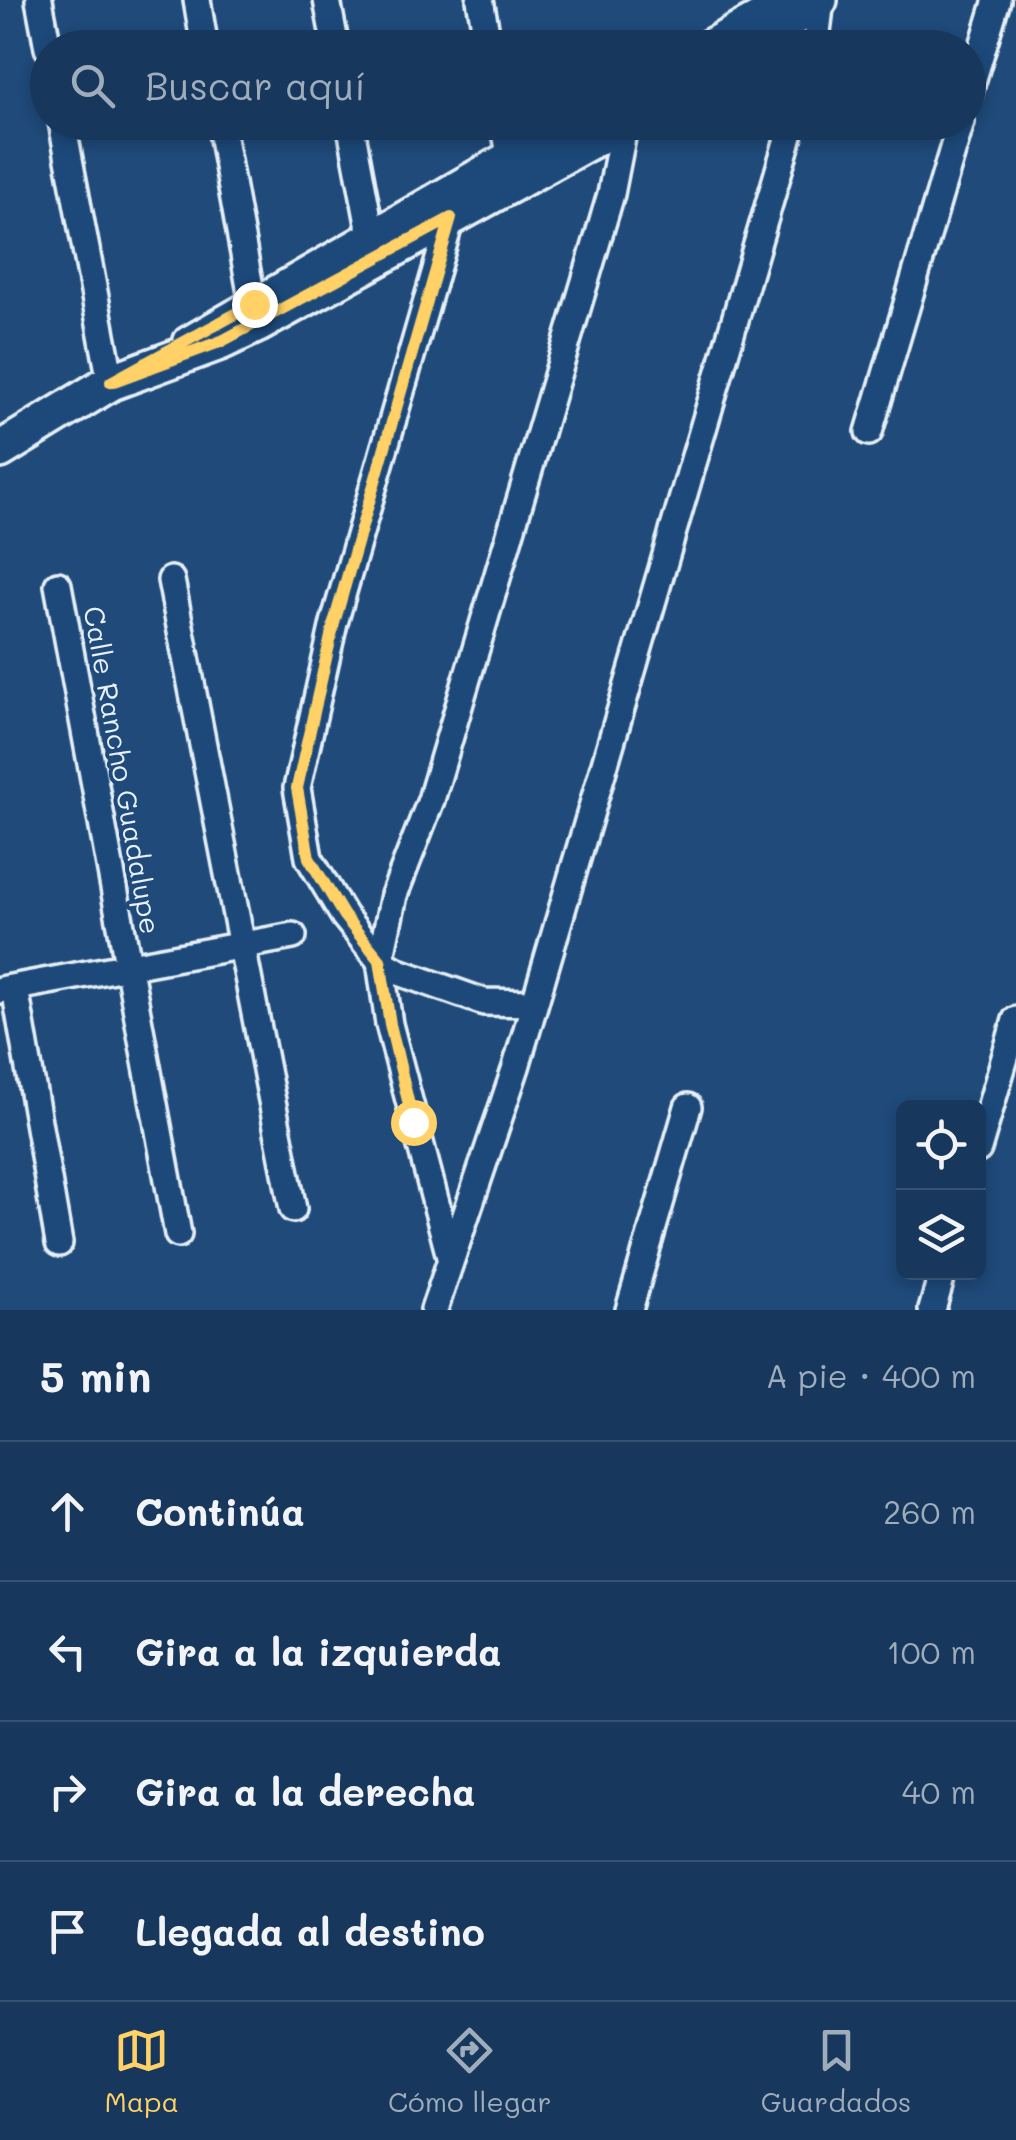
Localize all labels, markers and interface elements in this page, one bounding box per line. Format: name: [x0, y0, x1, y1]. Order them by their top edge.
search box: [30, 30, 986, 140]
icon: search: [65, 58, 120, 113]
text: Buscar aquí: [145, 60, 366, 110]
route end: [232, 282, 278, 328]
street label: Calle Rancho Guadalupe: [76, 603, 170, 937]
route start: [391, 1100, 437, 1146]
map controls: [896, 1100, 986, 1280]
button: locate: [896, 1100, 986, 1190]
button: layers: [896, 1190, 986, 1280]
text: 5 min: [40, 1348, 151, 1403]
text: A pie · 400 m: [766, 1354, 976, 1396]
icon: ahead: [40, 1484, 95, 1539]
text: Continúa: [135, 1486, 305, 1536]
text: 260 m: [883, 1490, 976, 1532]
icon: left: [40, 1624, 95, 1679]
text: Gira a la izquierda: [135, 1626, 501, 1676]
text: 100 m: [886, 1630, 976, 1672]
icon: right: [40, 1764, 95, 1819]
text: Gira a la derecha: [135, 1766, 475, 1816]
text: 40 m: [902, 1770, 976, 1812]
icon: arrive: [40, 1904, 95, 1959]
text: Llegada al destino: [135, 1906, 485, 1956]
tab: Mapa: [105, 2023, 179, 2119]
tab: Cómo llegar: [388, 2023, 552, 2119]
tab: Guardados: [761, 2023, 911, 2119]

